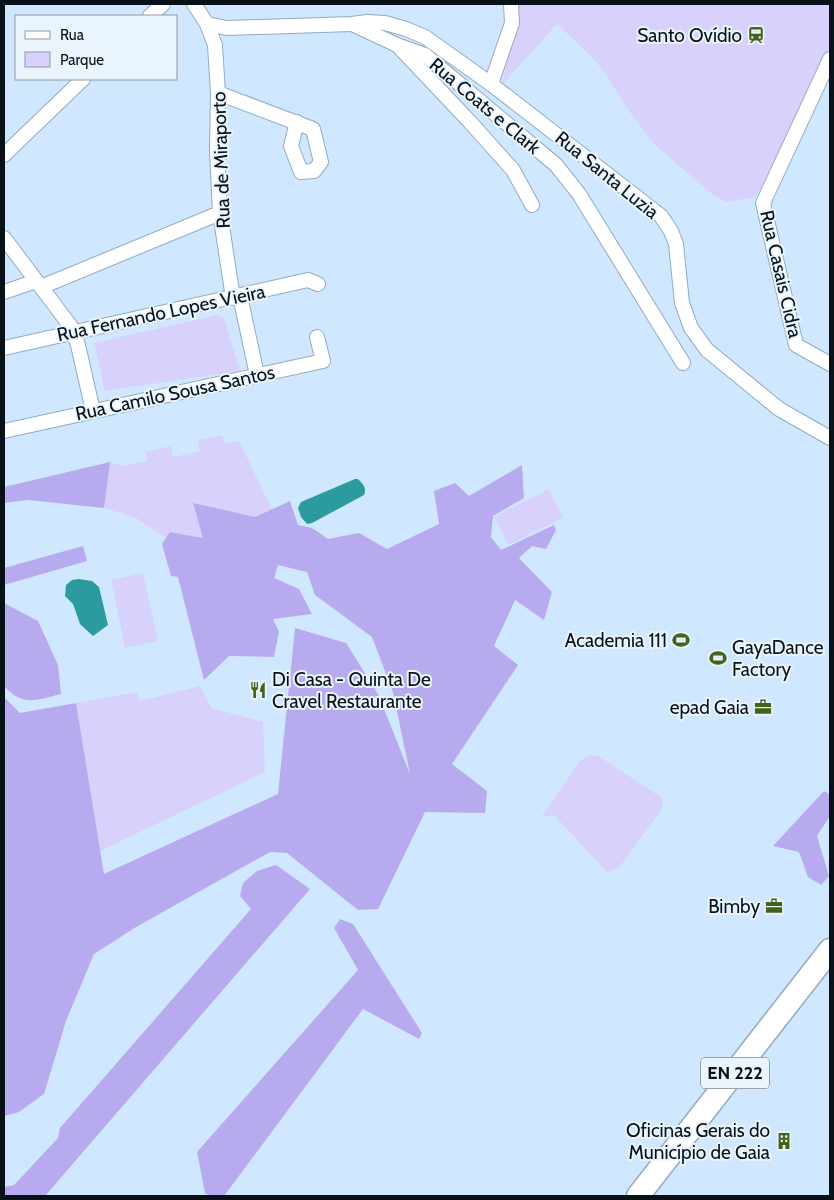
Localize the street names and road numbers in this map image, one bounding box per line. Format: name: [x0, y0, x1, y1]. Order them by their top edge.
street label: Rua Coats e Clark: [425, 53, 546, 159]
street label: Rua de Miraporto: [207, 91, 235, 229]
street label: Rua Santa Luzia: [551, 126, 663, 224]
street label: Rua Casais Cidra: [755, 208, 807, 340]
street label: Rua Fernando Lopes Vieira: [55, 280, 267, 346]
street label: Rua Camilo Sousa Santos: [73, 361, 277, 425]
road number: EN 222: [701, 1058, 769, 1088]

